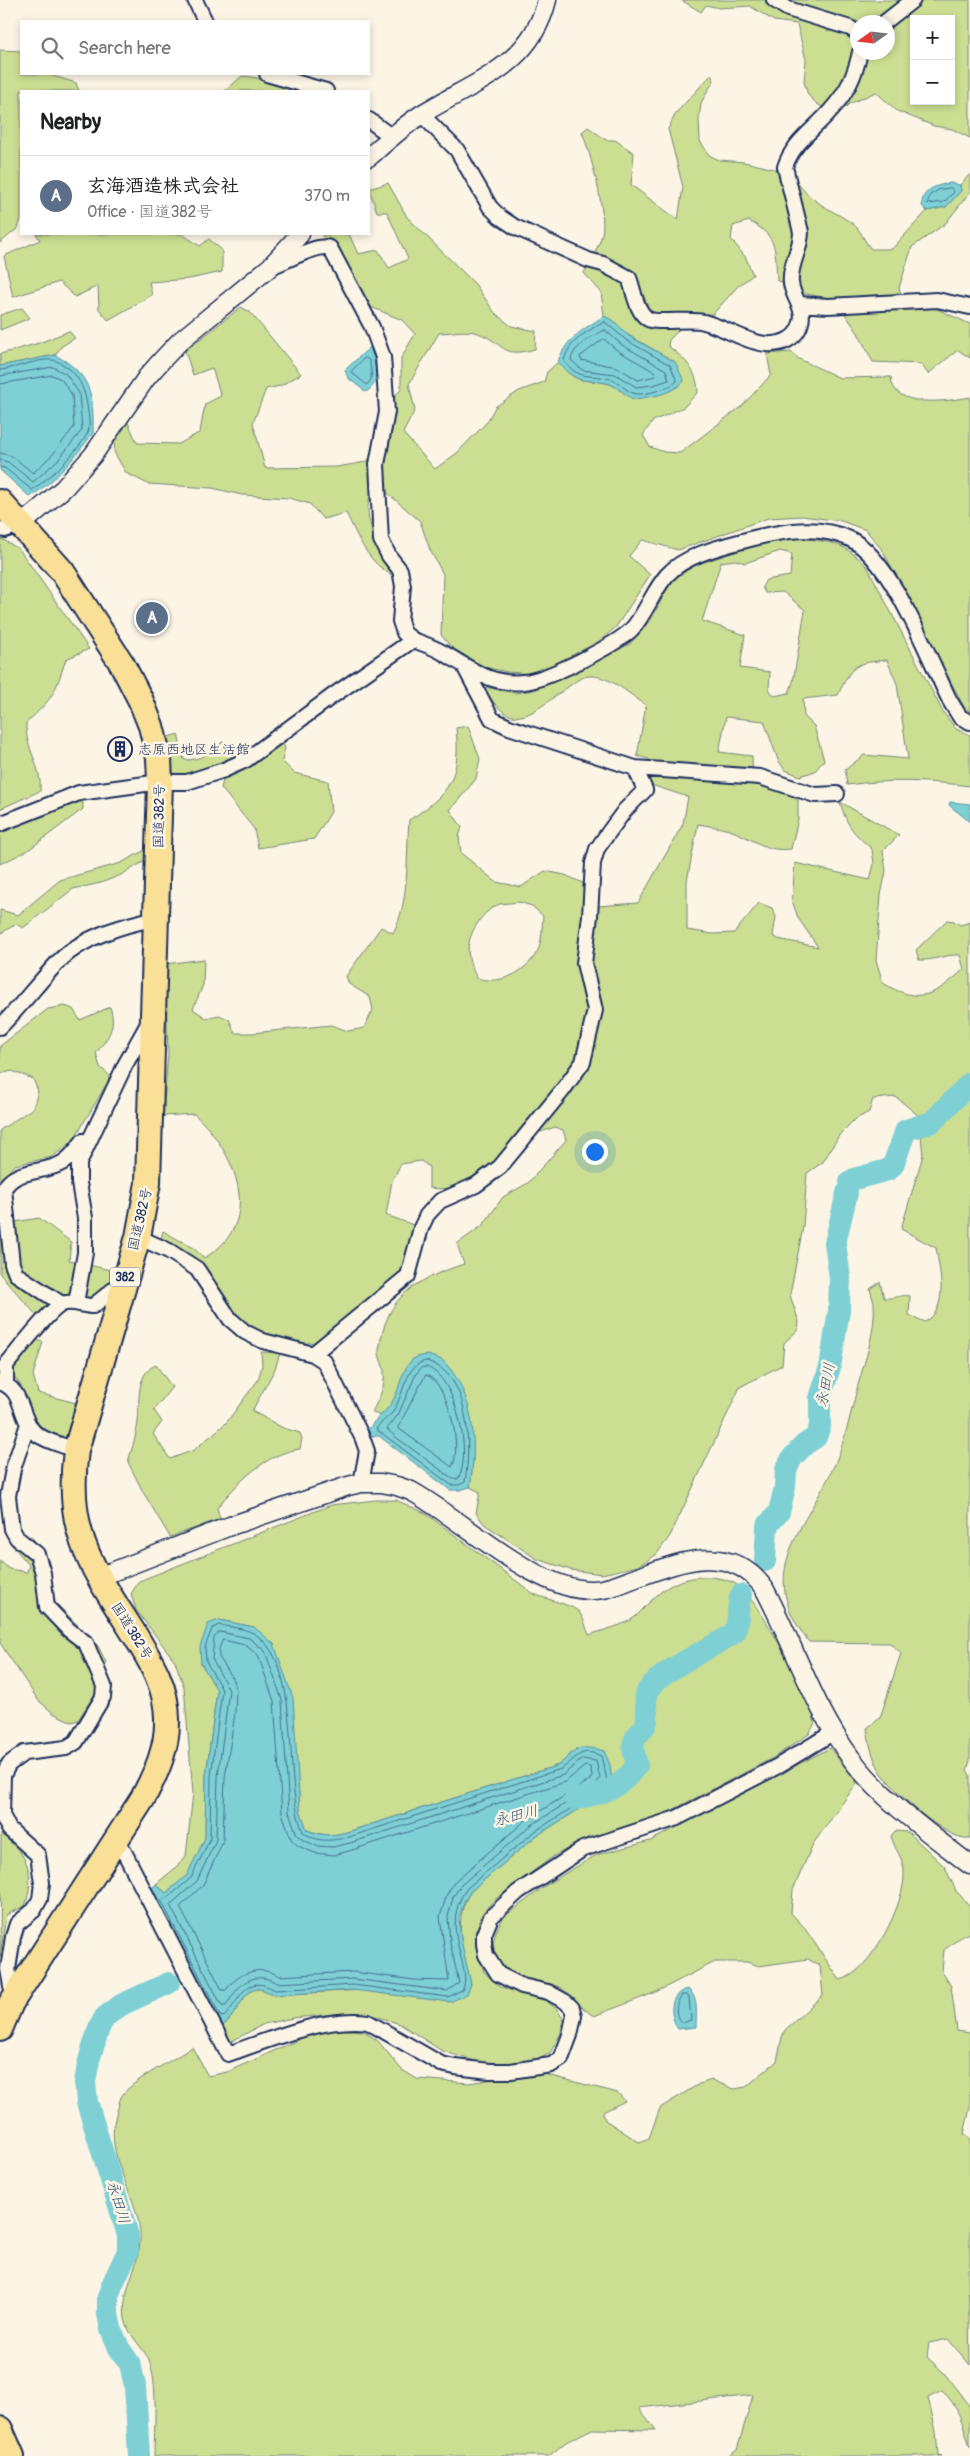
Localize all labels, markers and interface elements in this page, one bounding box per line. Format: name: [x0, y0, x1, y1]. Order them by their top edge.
north arrow: [850, 15, 895, 60]
map controls: [910, 15, 955, 105]
button: +: [910, 15, 955, 60]
search box: [20, 20, 370, 75]
icon: search: [38, 34, 66, 62]
text: Search here: [78, 36, 171, 60]
button: −: [910, 60, 955, 105]
text: Nearby: [40, 109, 101, 136]
text: 玄海酒造株式会社: [87, 174, 239, 198]
text: A: [51, 186, 61, 206]
text: 370 m: [304, 186, 350, 206]
text: Office · 国道382号: [87, 202, 213, 222]
pin: A: [136, 599, 168, 637]
building icon: 志原西地区生活館: [107, 736, 133, 762]
place label: 志原西地区生活館: [138, 741, 250, 758]
street label: 国道382号: [150, 784, 168, 848]
your location: [582, 1139, 608, 1165]
street label: 国道382号: [124, 1186, 156, 1252]
road number: 382: [110, 1268, 140, 1286]
water label: 永田川: [812, 1361, 840, 1409]
street label: 国道382号: [108, 1599, 156, 1663]
water label: 永田川: [492, 1801, 540, 1831]
water label: 永田川: [102, 2178, 134, 2226]

